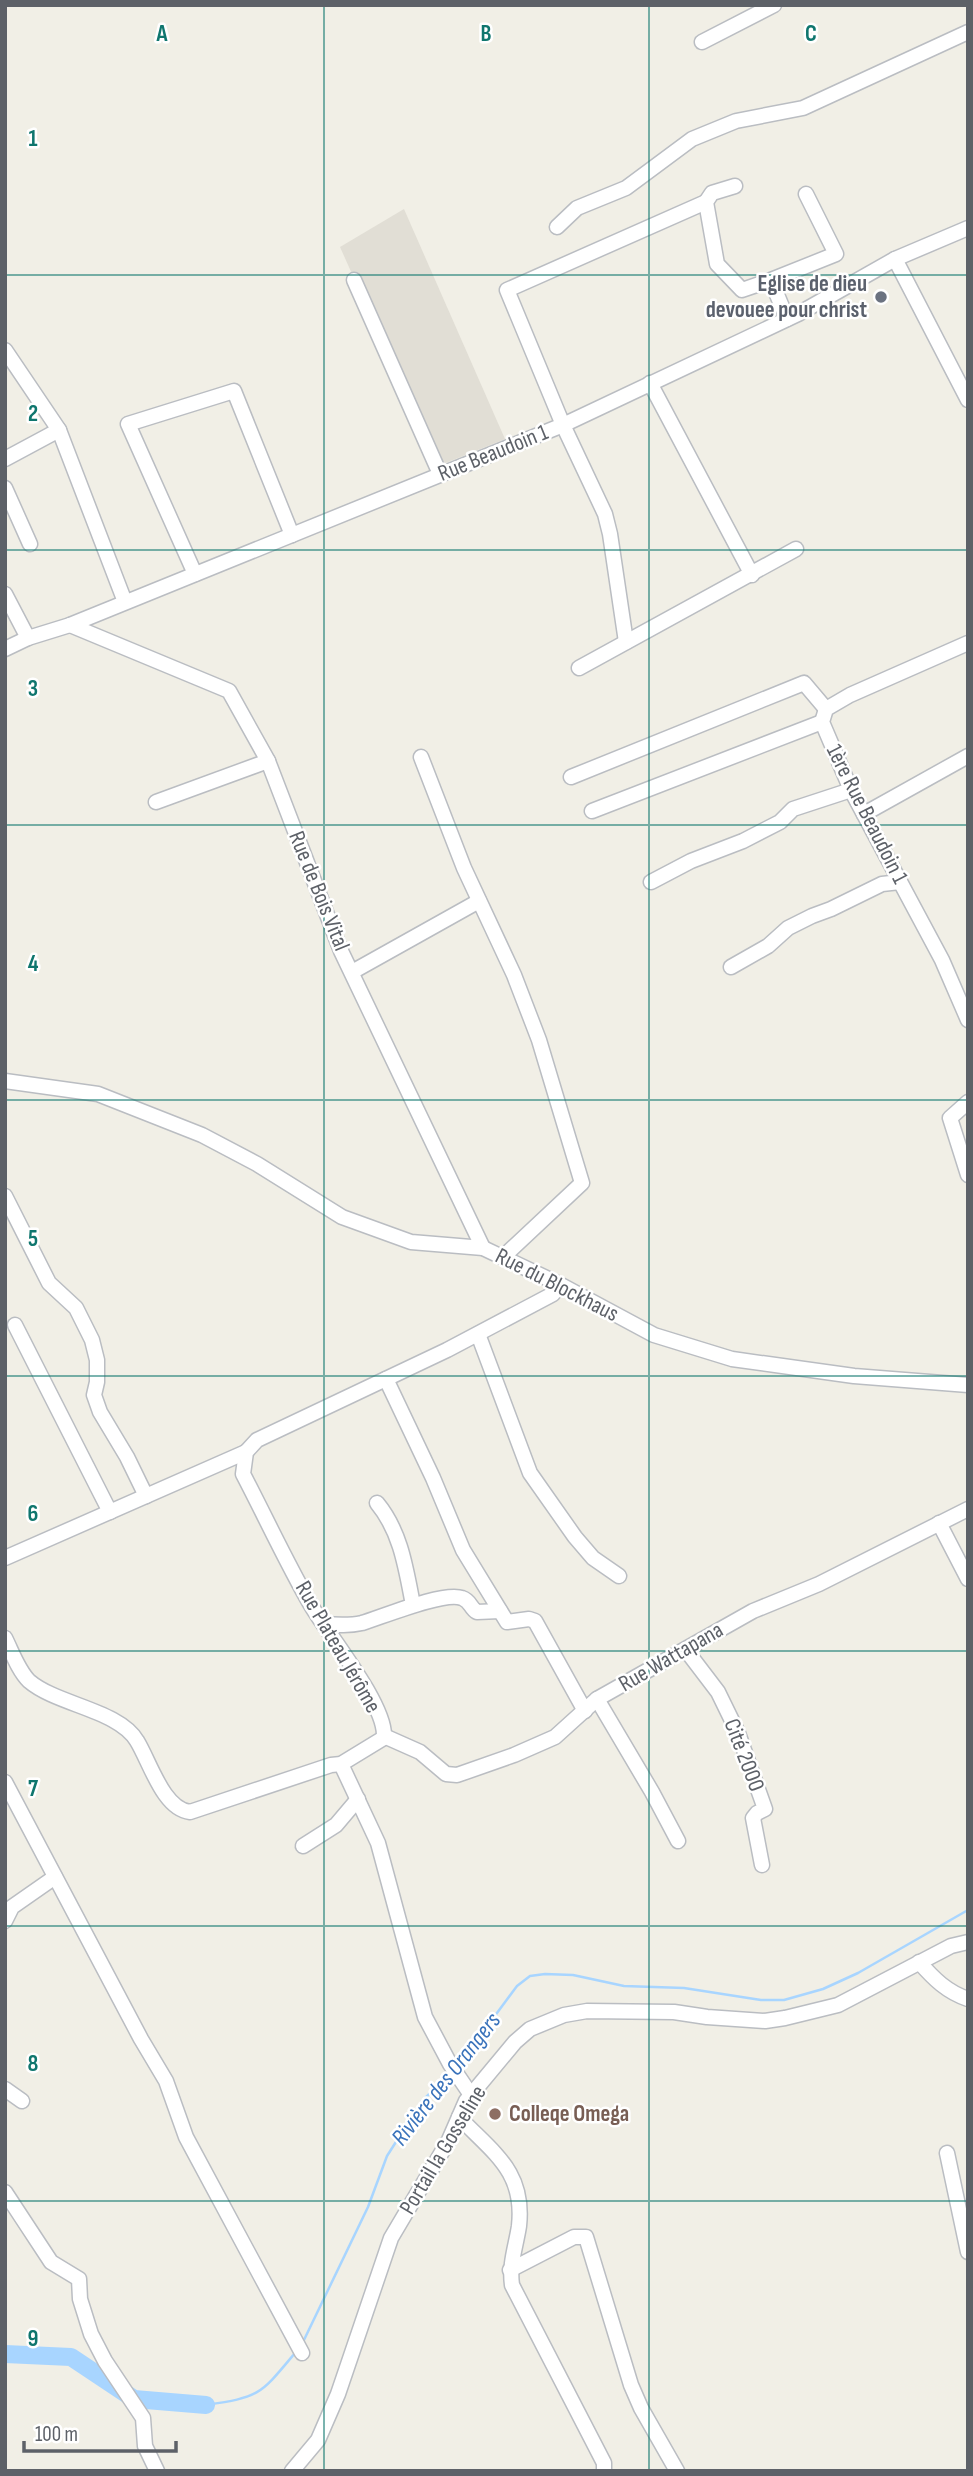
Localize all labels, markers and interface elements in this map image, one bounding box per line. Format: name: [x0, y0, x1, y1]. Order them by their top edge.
text: A: [156, 20, 169, 48]
text: B: [481, 20, 492, 48]
text: C: [805, 20, 817, 48]
text: 1: [28, 125, 38, 153]
place label: Eglise de dieu devouee pour christ: [706, 270, 867, 324]
marker: Eglise de dieu devouee pour christ: [873, 289, 889, 305]
text: 2: [28, 400, 38, 428]
street label: Rue Beaudoin 1: [434, 418, 552, 488]
text: 3: [28, 675, 38, 703]
street label: 1ère Rue Beaudoin 1: [820, 740, 914, 888]
street label: Rue de Bois Vital: [282, 827, 356, 955]
text: 4: [28, 950, 39, 978]
text: 5: [28, 1225, 38, 1253]
street label: Rue du Blockhaus: [491, 1242, 623, 1328]
text: 6: [28, 1500, 38, 1528]
street label: Rue Plateau Jérôme: [289, 1576, 387, 1718]
street label: Rue Wattapana: [614, 1616, 728, 1698]
street label: Cité 2000: [717, 1715, 771, 1795]
text: 7: [28, 1775, 38, 1803]
water label: Rivière des Orangers: [385, 2006, 507, 2151]
text: 8: [28, 2050, 39, 2078]
street label: Portail la Gosseline: [394, 2080, 492, 2220]
place label: Colleqe Omega: [509, 2100, 629, 2128]
marker: Colleqe Omega: [487, 2106, 503, 2122]
text: 9: [28, 2325, 38, 2353]
scale bar: [24, 2410, 177, 2454]
text: 100 m: [35, 2422, 78, 2447]

